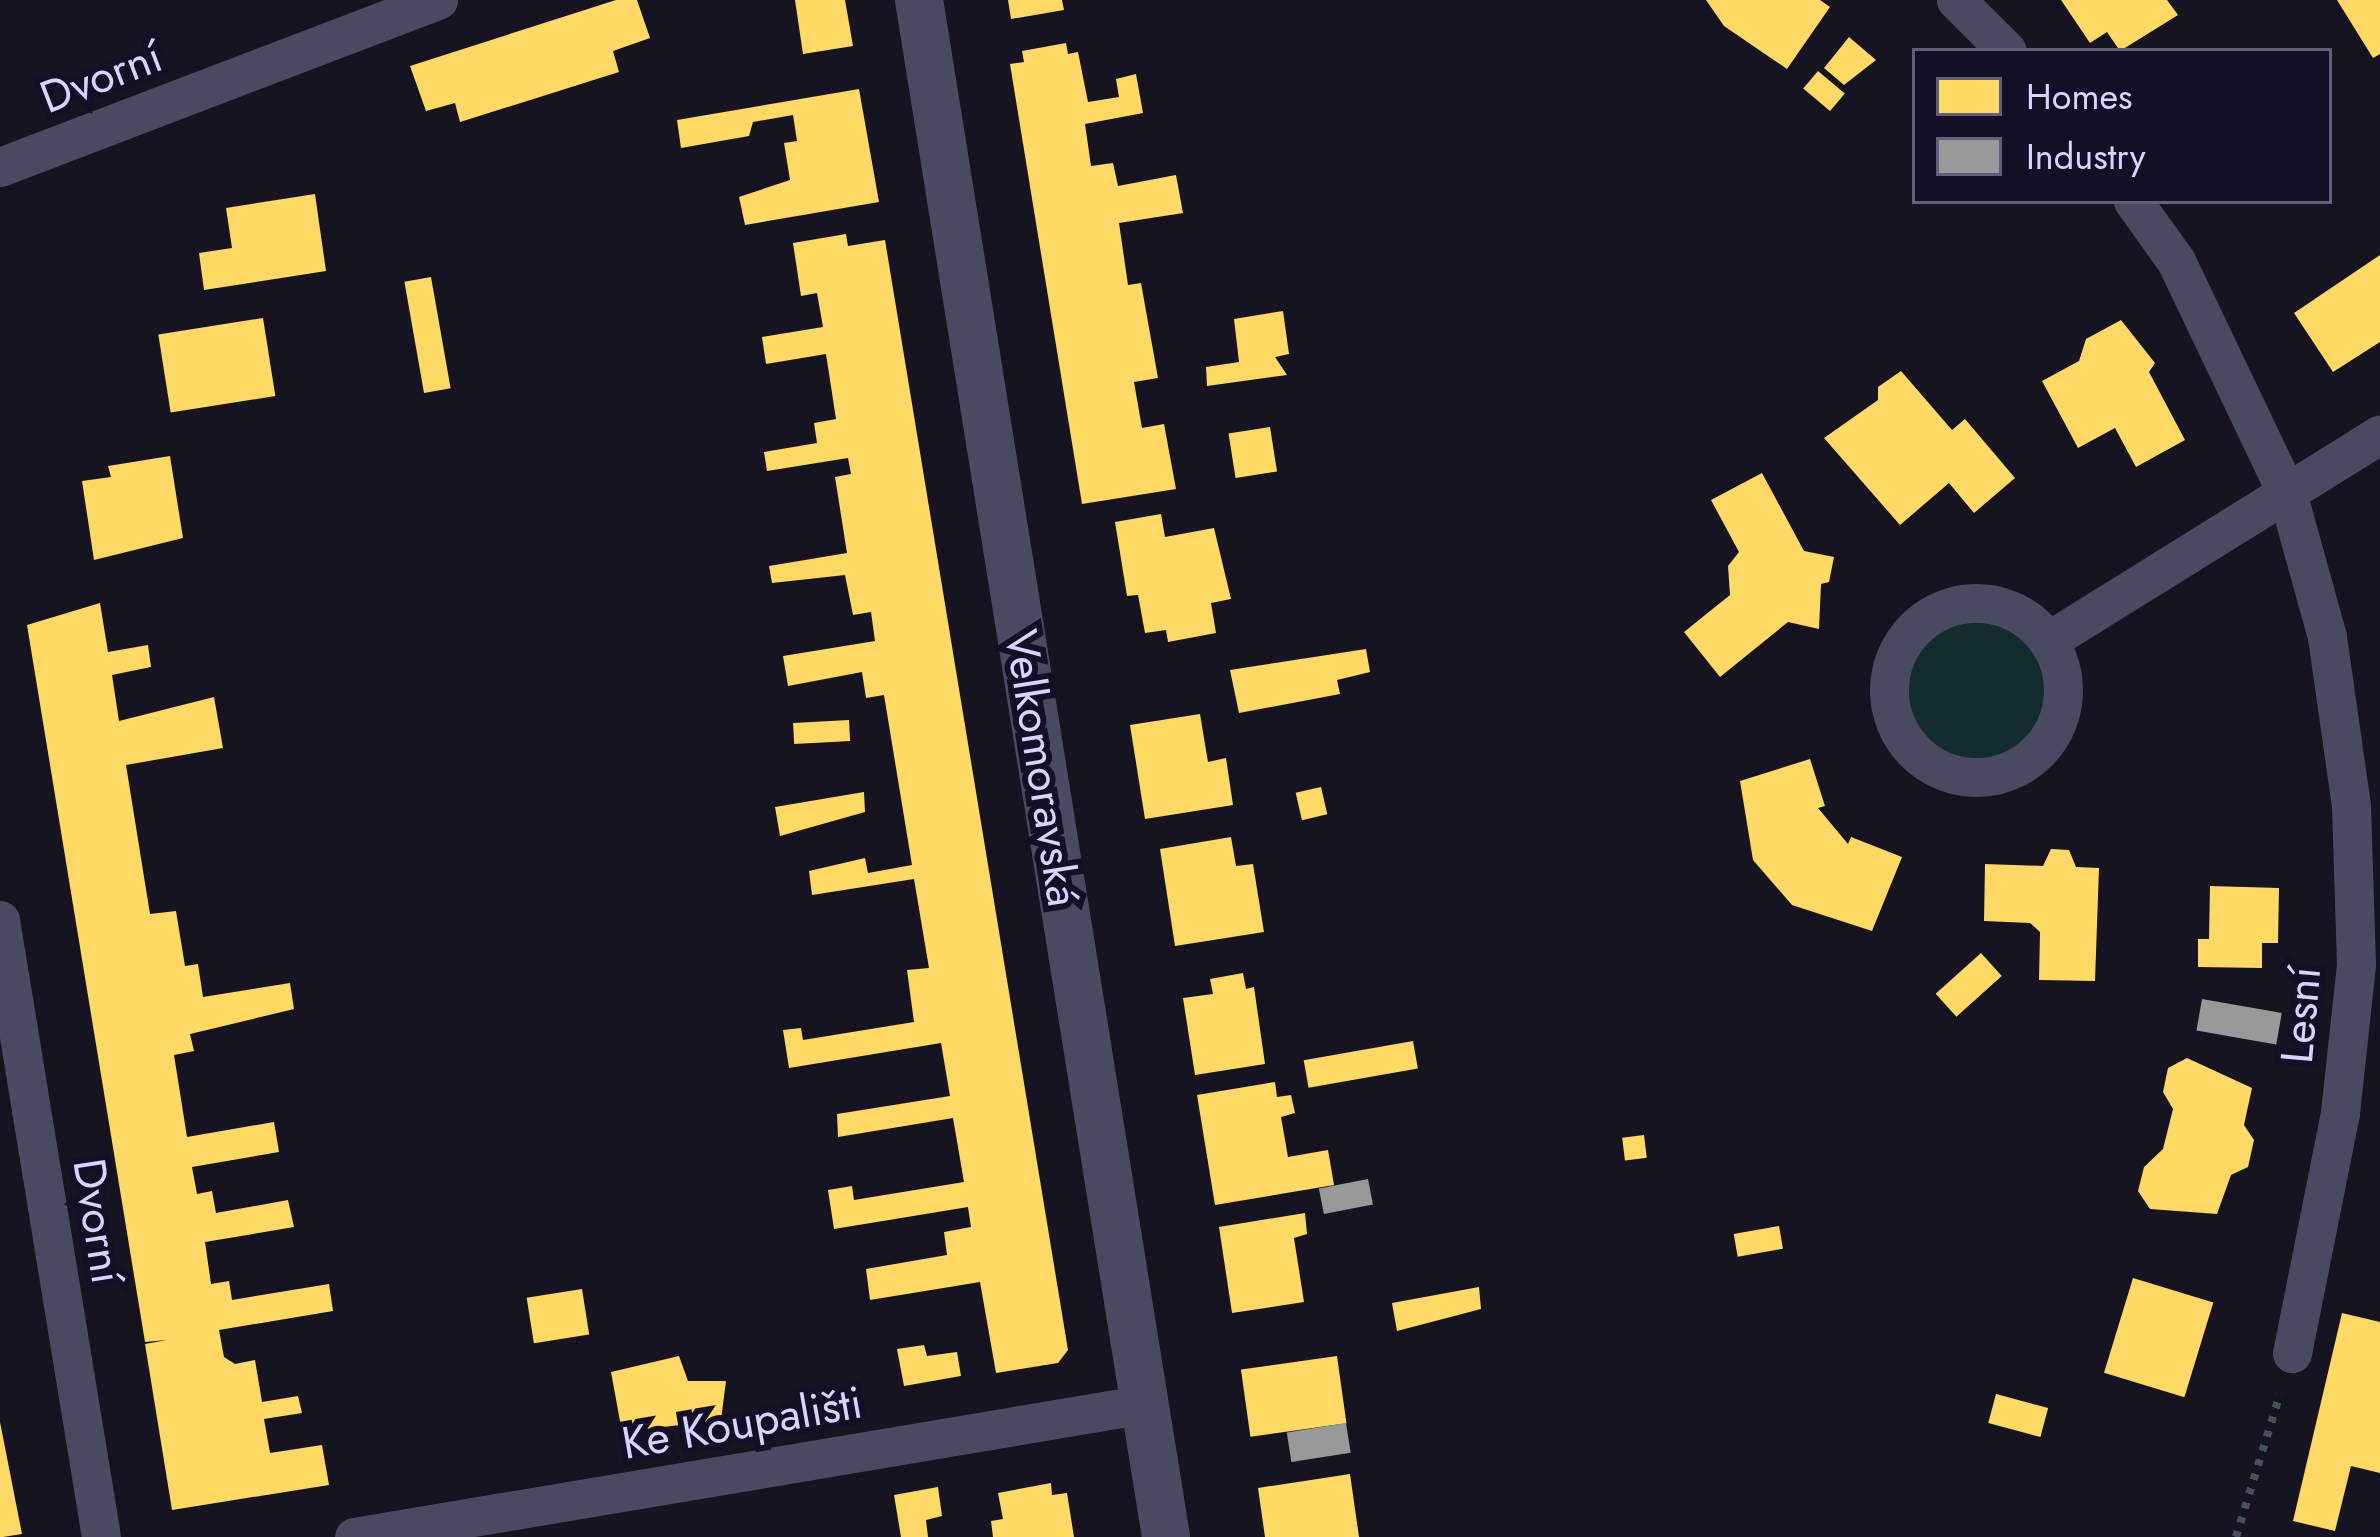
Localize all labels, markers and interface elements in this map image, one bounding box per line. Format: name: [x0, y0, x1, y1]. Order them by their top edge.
street label: Dvorní: [33, 29, 169, 125]
legend: [1912, 48, 2332, 204]
text: Homes: [2026, 70, 2133, 122]
text: Industry: [2026, 130, 2146, 182]
street label: Velkomoravská: [993, 626, 1091, 910]
street label: Lesní: [2270, 964, 2332, 1066]
street label: Dvorní: [61, 1155, 135, 1287]
street label: Ke Koupališti: [618, 1375, 866, 1471]

